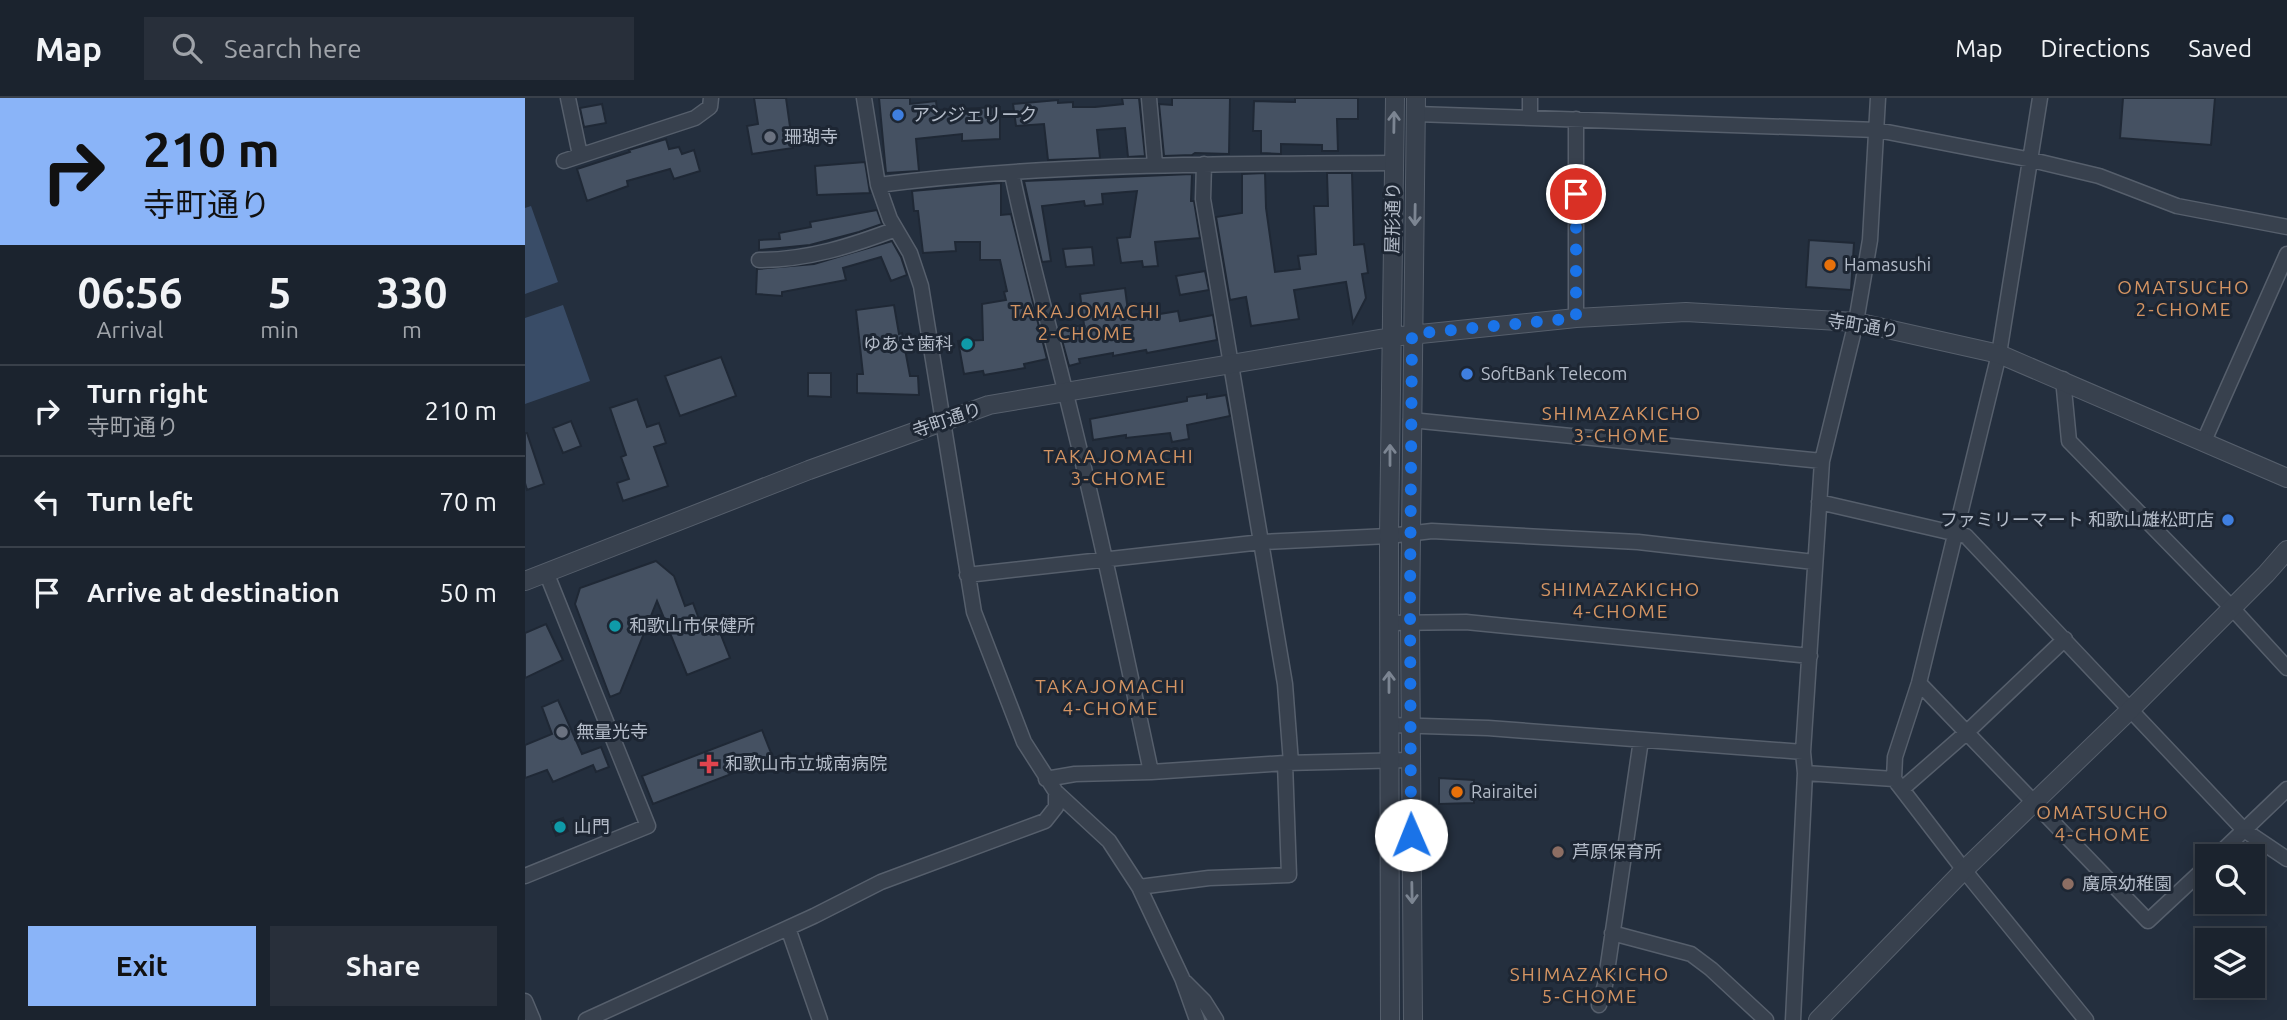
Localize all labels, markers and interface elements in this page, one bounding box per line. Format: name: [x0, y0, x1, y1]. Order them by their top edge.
search box: [144, 17, 634, 80]
icon: search: [168, 29, 206, 67]
text: Map: [35, 30, 102, 67]
text: Search here: [224, 34, 362, 63]
text: Map: [1955, 35, 2002, 62]
text: Directions: [2040, 35, 2150, 62]
text: Saved: [2188, 35, 2252, 62]
place label: アンジェリーク: [912, 104, 1037, 124]
marker: アンジェリーク: [890, 107, 906, 123]
one-way arrow: [1388, 111, 1401, 134]
text: 210 m: [143, 121, 280, 176]
icon: right: [28, 126, 119, 217]
place label: 珊瑚寺: [784, 126, 838, 146]
marker: 珊瑚寺: [762, 129, 778, 145]
pin: [1546, 164, 1606, 224]
icon: arrive: [1557, 175, 1595, 213]
street label: 屋形通り: [1381, 182, 1403, 254]
text: 寺町通り: [143, 186, 271, 222]
one-way arrow: [1408, 203, 1422, 226]
place label: Hamasushi: [1844, 254, 1931, 274]
marker: Hamasushi: [1822, 257, 1838, 273]
text: 06:56: [78, 269, 183, 316]
text: 5: [268, 269, 291, 316]
text: 330: [376, 269, 447, 316]
district label: OMATSUCHO 2-CHOME: [2117, 276, 2251, 320]
district label: TAKAJOMACHI 2-CHOME: [1010, 300, 1162, 344]
street label: 寺町通り: [1826, 310, 1900, 341]
text: Arrival: [97, 317, 164, 342]
text: min: [260, 317, 299, 342]
text: m: [402, 317, 422, 342]
place label: ゆあさ歯科: [863, 333, 953, 353]
marker: ゆあさ歯科: [959, 336, 975, 352]
place label: SoftBank Telecom: [1481, 363, 1627, 383]
marker: SoftBank Telecom: [1459, 366, 1475, 382]
text: Turn right: [87, 379, 208, 408]
icon: right: [28, 392, 66, 430]
text: 210 m: [425, 396, 497, 425]
street label: 寺町通り: [909, 398, 984, 440]
district label: SHIMAZAKICHO 3-CHOME: [1542, 402, 1702, 446]
text: 寺町通り: [87, 414, 179, 439]
one-way arrow: [1383, 444, 1397, 467]
district label: TAKAJOMACHI 3-CHOME: [1043, 445, 1195, 489]
icon: left: [28, 483, 66, 521]
text: Turn left: [87, 487, 193, 516]
text: 70 m: [439, 487, 497, 516]
place label: ファミリーマート 和歌山雄松町店: [1940, 509, 2214, 529]
marker: ファミリーマート 和歌山雄松町店: [2220, 512, 2236, 528]
icon: arrive: [28, 574, 66, 612]
text: Arrive at destination: [87, 578, 340, 607]
text: 50 m: [439, 578, 497, 607]
district label: SHIMAZAKICHO 4-CHOME: [1541, 578, 1701, 622]
place label: 和歌山市保健所: [629, 615, 755, 635]
marker: 和歌山市保健所: [607, 618, 623, 634]
one-way arrow: [1382, 671, 1396, 694]
district label: TAKAJOMACHI 4-CHOME: [1035, 675, 1187, 719]
place label: 無量光寺: [576, 721, 648, 741]
marker: 無量光寺: [554, 724, 570, 740]
place label: 和歌山市立城南病院: [725, 753, 887, 773]
marker: 和歌山市立城南病院: [699, 754, 719, 774]
place label: Rairaitei: [1471, 781, 1538, 801]
marker: Rairaitei: [1449, 784, 1465, 800]
position arrow: [1374, 798, 1448, 872]
district label: OMATSUCHO 4-CHOME: [2036, 801, 2170, 845]
place label: 山門: [574, 816, 610, 836]
marker: 山門: [552, 819, 568, 835]
place label: 芦原保育所: [1572, 841, 1662, 861]
marker: 芦原保育所: [1550, 844, 1566, 860]
map controls: [2195, 844, 2265, 998]
button: search: [2195, 844, 2265, 914]
place label: 廣原幼稚園: [2082, 873, 2172, 893]
marker: 廣原幼稚園: [2060, 876, 2076, 892]
one-way arrow: [1405, 881, 1419, 904]
button: Exit: [28, 926, 256, 1006]
button: Share: [270, 926, 497, 1006]
button: layers: [2195, 928, 2265, 998]
district label: SHIMAZAKICHO 5-CHOME: [1510, 963, 1670, 1007]

